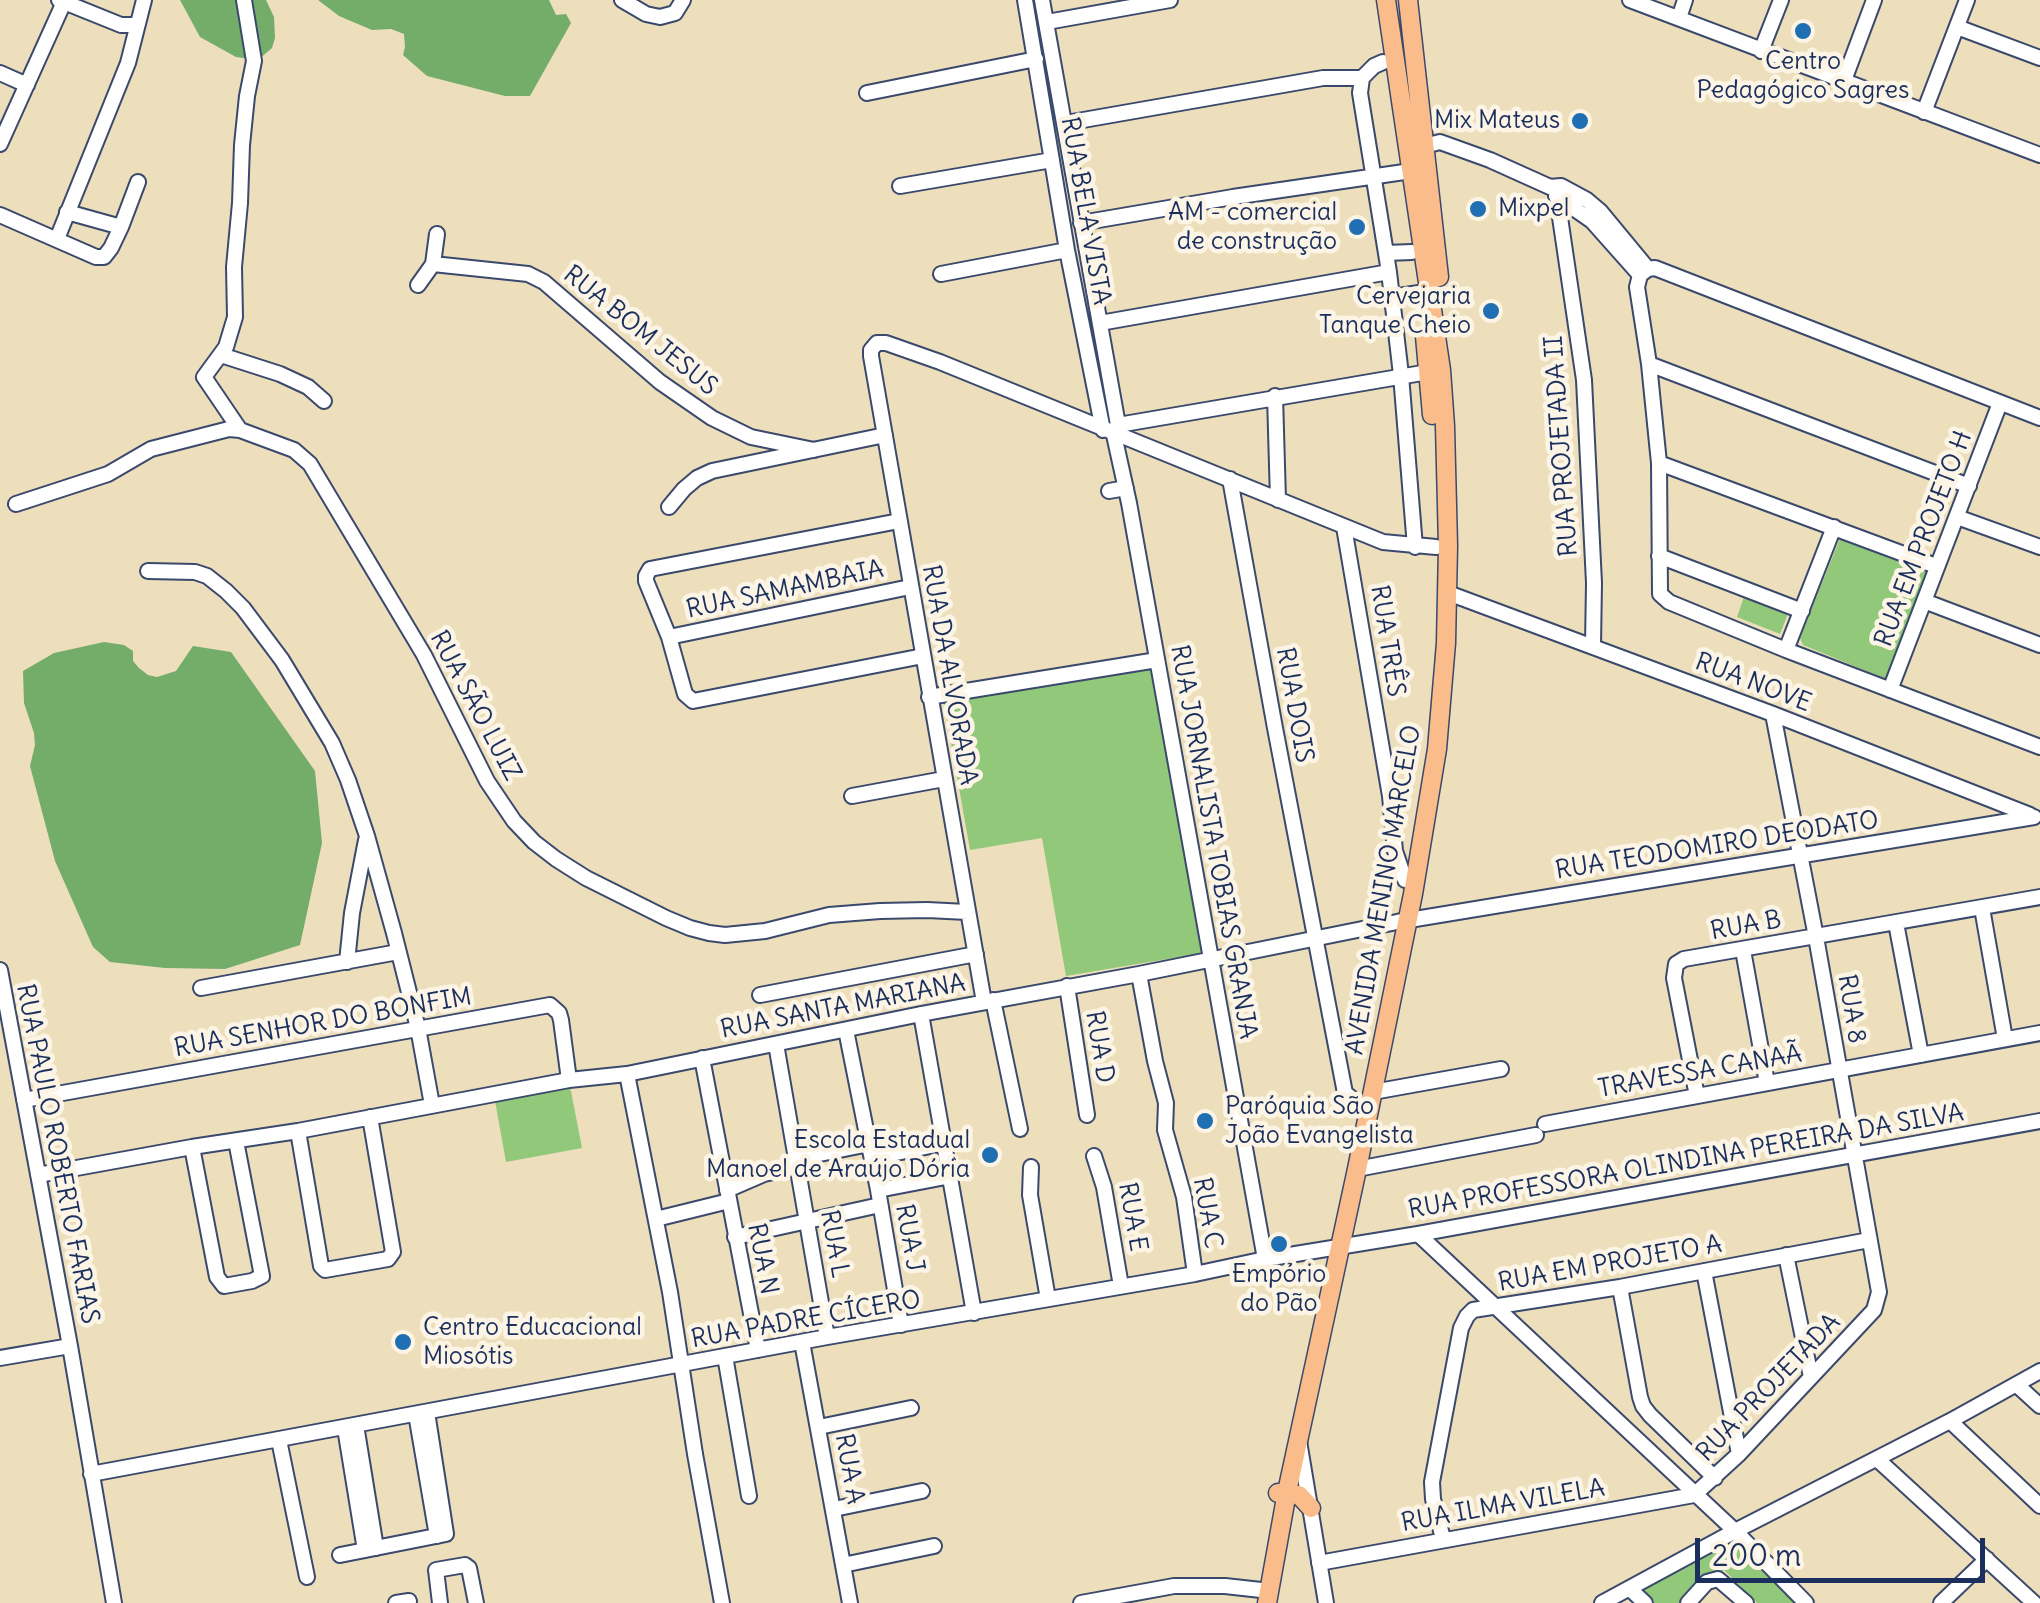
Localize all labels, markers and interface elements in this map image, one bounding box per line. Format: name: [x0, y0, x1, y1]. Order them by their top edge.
marker: Centro Pedagógico Sagres: [1792, 20, 1814, 42]
place label: Centro Pedagógico Sagres: [1697, 47, 1909, 106]
place label: Mix Mateus: [1434, 106, 1560, 136]
marker: Mix Mateus: [1569, 110, 1591, 132]
street label: RUA BELA VISTA: [1054, 115, 1116, 307]
place label: Mixpel: [1498, 194, 1569, 224]
place label: AM - comercial de construção: [1168, 198, 1337, 257]
marker: Mixpel: [1467, 198, 1489, 220]
marker: AM - comercial de construção: [1346, 216, 1368, 238]
street label: RUA BOM JESUS: [557, 260, 723, 402]
place label: Cervejaria Tanque Cheio: [1319, 282, 1471, 341]
marker: Cervejaria Tanque Cheio: [1480, 300, 1502, 322]
street label: RUA PROJETADA II: [1539, 334, 1585, 558]
street label: RUA EM PROJETO H: [1869, 427, 1979, 651]
street label: RUA SAMAMBAIA: [684, 554, 886, 626]
street label: RUA DA ALVORADA: [915, 563, 983, 787]
street label: RUA TRÊS: [1363, 583, 1411, 699]
street label: RUA SÃO LUIZ: [423, 626, 527, 786]
street label: RUA JORNALISTA TOBIAS GRANJA: [1164, 643, 1262, 1041]
street label: RUA DOIS: [1269, 645, 1319, 765]
street label: RUA NOVE: [1691, 647, 1815, 719]
street label: AVENIDA MENINO MARCELO: [1340, 723, 1428, 1057]
street label: RUA TEODOMIRO DEODATO: [1553, 806, 1881, 886]
street label: RUA B: [1708, 905, 1784, 947]
street label: RUA SANTA MARIANA: [718, 969, 968, 1045]
street label: RUA 8: [1831, 972, 1871, 1046]
street label: RUA PAULO ROBERTO FARIAS: [9, 982, 105, 1326]
street label: RUA SENHOR DO BONFIM: [172, 982, 474, 1064]
street label: RUA D: [1078, 1009, 1120, 1085]
street label: TRAVESSA CANAÃ: [1596, 1039, 1804, 1105]
place label: Paróquia São João Evangelista: [1225, 1092, 1414, 1151]
street label: RUA PROFESSORA OLINDINA PEREIRA DA SILVA: [1406, 1098, 1966, 1226]
marker: Paróquia São João Evangelista: [1194, 1110, 1216, 1132]
place label: Escola Estadual Manoel de Araújo Dória: [706, 1126, 970, 1185]
marker: Escola Estadual Manoel de Araújo Dória: [979, 1144, 1001, 1166]
street label: RUA C: [1186, 1175, 1228, 1251]
street label: RUA E: [1111, 1180, 1153, 1254]
street label: RUA J: [888, 1202, 930, 1274]
street label: RUA L: [813, 1208, 855, 1280]
street label: RUA N: [740, 1221, 784, 1297]
street label: RUA EM PROJETO A: [1496, 1230, 1724, 1298]
marker: Empório do Pão: [1268, 1233, 1290, 1255]
place label: Empório do Pão: [1232, 1260, 1326, 1319]
street label: RUA PADRE CÍCERO: [689, 1285, 923, 1355]
street label: RUA PROJETADA: [1691, 1308, 1847, 1468]
place label: Centro Educacional Miosótis: [423, 1313, 642, 1372]
marker: Centro Educacional Miosótis: [392, 1331, 414, 1353]
street label: RUA A: [828, 1431, 870, 1507]
street label: RUA ILMA VILELA: [1399, 1473, 1607, 1539]
scale bar: [1700, 1518, 1990, 1580]
text: 200 m: [1712, 1536, 1801, 1574]

